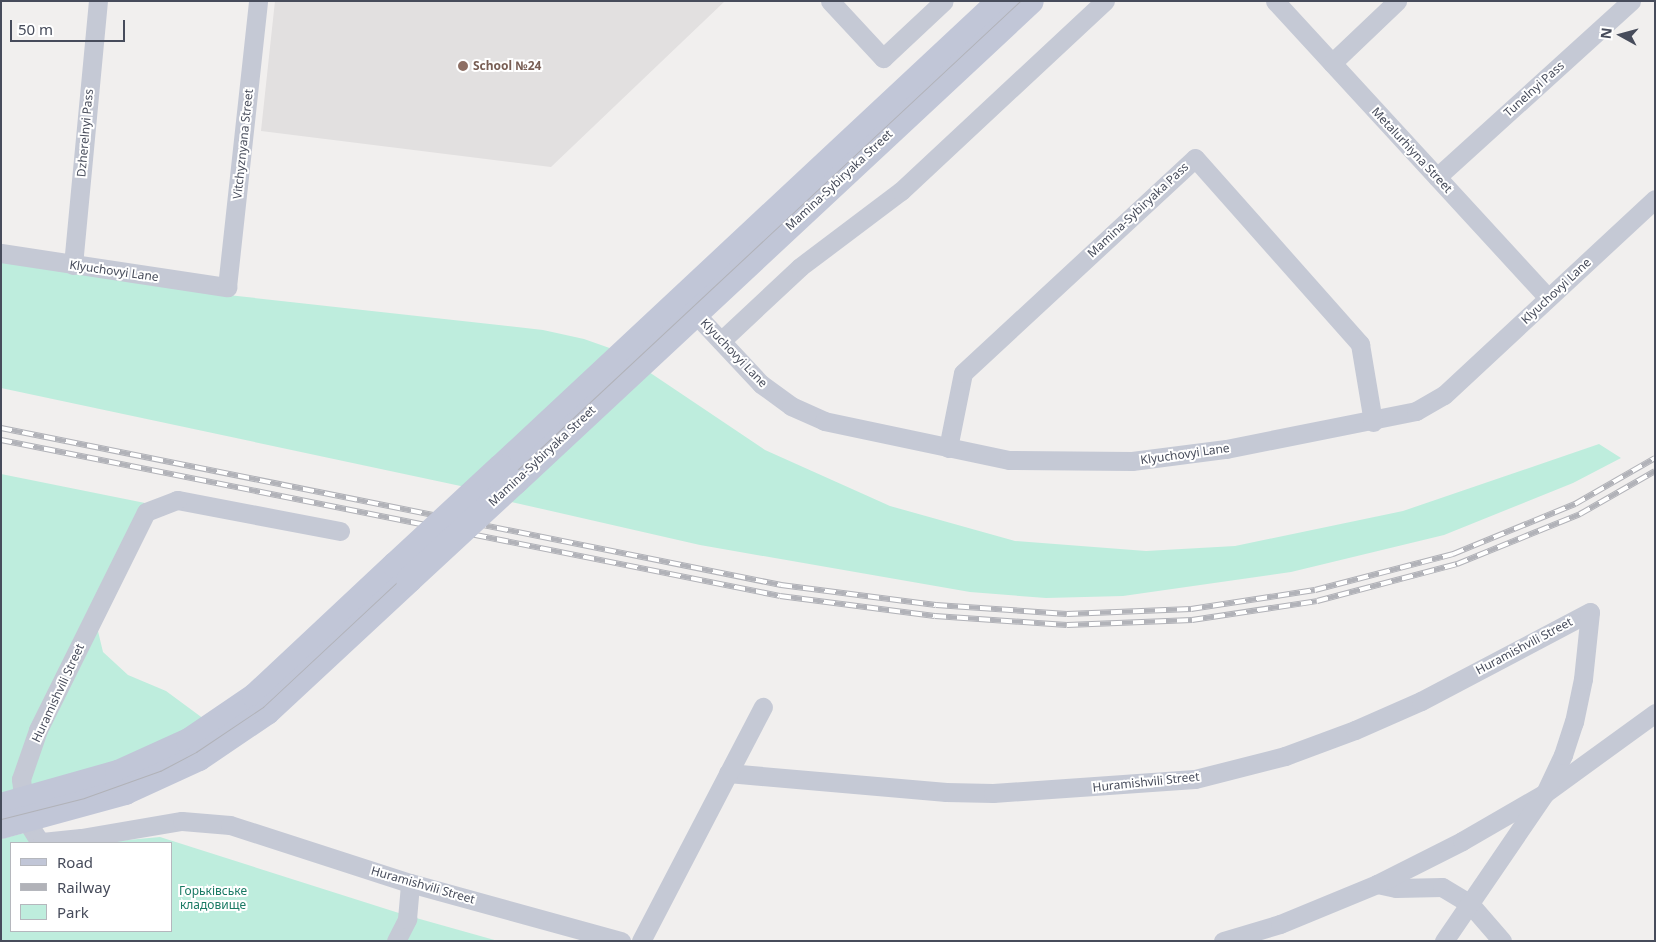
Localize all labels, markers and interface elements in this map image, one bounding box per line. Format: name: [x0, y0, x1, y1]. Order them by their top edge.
scale bar: [12, 10, 128, 42]
north arrow: [1596, 10, 1646, 60]
text: 50 m: [18, 19, 53, 39]
text: N: [1595, 26, 1616, 40]
street label: Tunelnyi Pass: [1501, 58, 1567, 120]
place label: School №24: [473, 59, 541, 73]
marker: School №24: [457, 60, 469, 72]
street label: Dzherelnyi Pass: [74, 88, 96, 178]
street label: Vitchyznyana Street: [230, 88, 256, 200]
street label: Metalurhiyna Street: [1369, 104, 1455, 196]
street label: Mamina-Sybiryaka Street: [783, 127, 895, 233]
street label: Mamina-Sybiryaka Pass: [1085, 159, 1191, 261]
street label: Klyuchovyi Lane: [1518, 255, 1594, 327]
street label: Klyuchovyi Lane: [68, 258, 160, 284]
street label: Klyuchovyi Lane: [698, 316, 770, 390]
street label: Mamina-Sybiryaka Street: [486, 403, 598, 509]
street label: Klyuchovyi Lane: [1139, 441, 1231, 467]
street label: Huramishvili Street: [1473, 614, 1575, 678]
street label: Huramishvili Street: [29, 641, 87, 745]
street label: Huramishvili Street: [1092, 769, 1200, 795]
legend: [10, 842, 172, 932]
text: Road: [57, 852, 93, 872]
street label: Huramishvili Street: [369, 863, 477, 907]
text: Railway: [57, 877, 110, 897]
park label: Горьківське кладовище: [179, 884, 247, 912]
text: Park: [57, 902, 89, 922]

